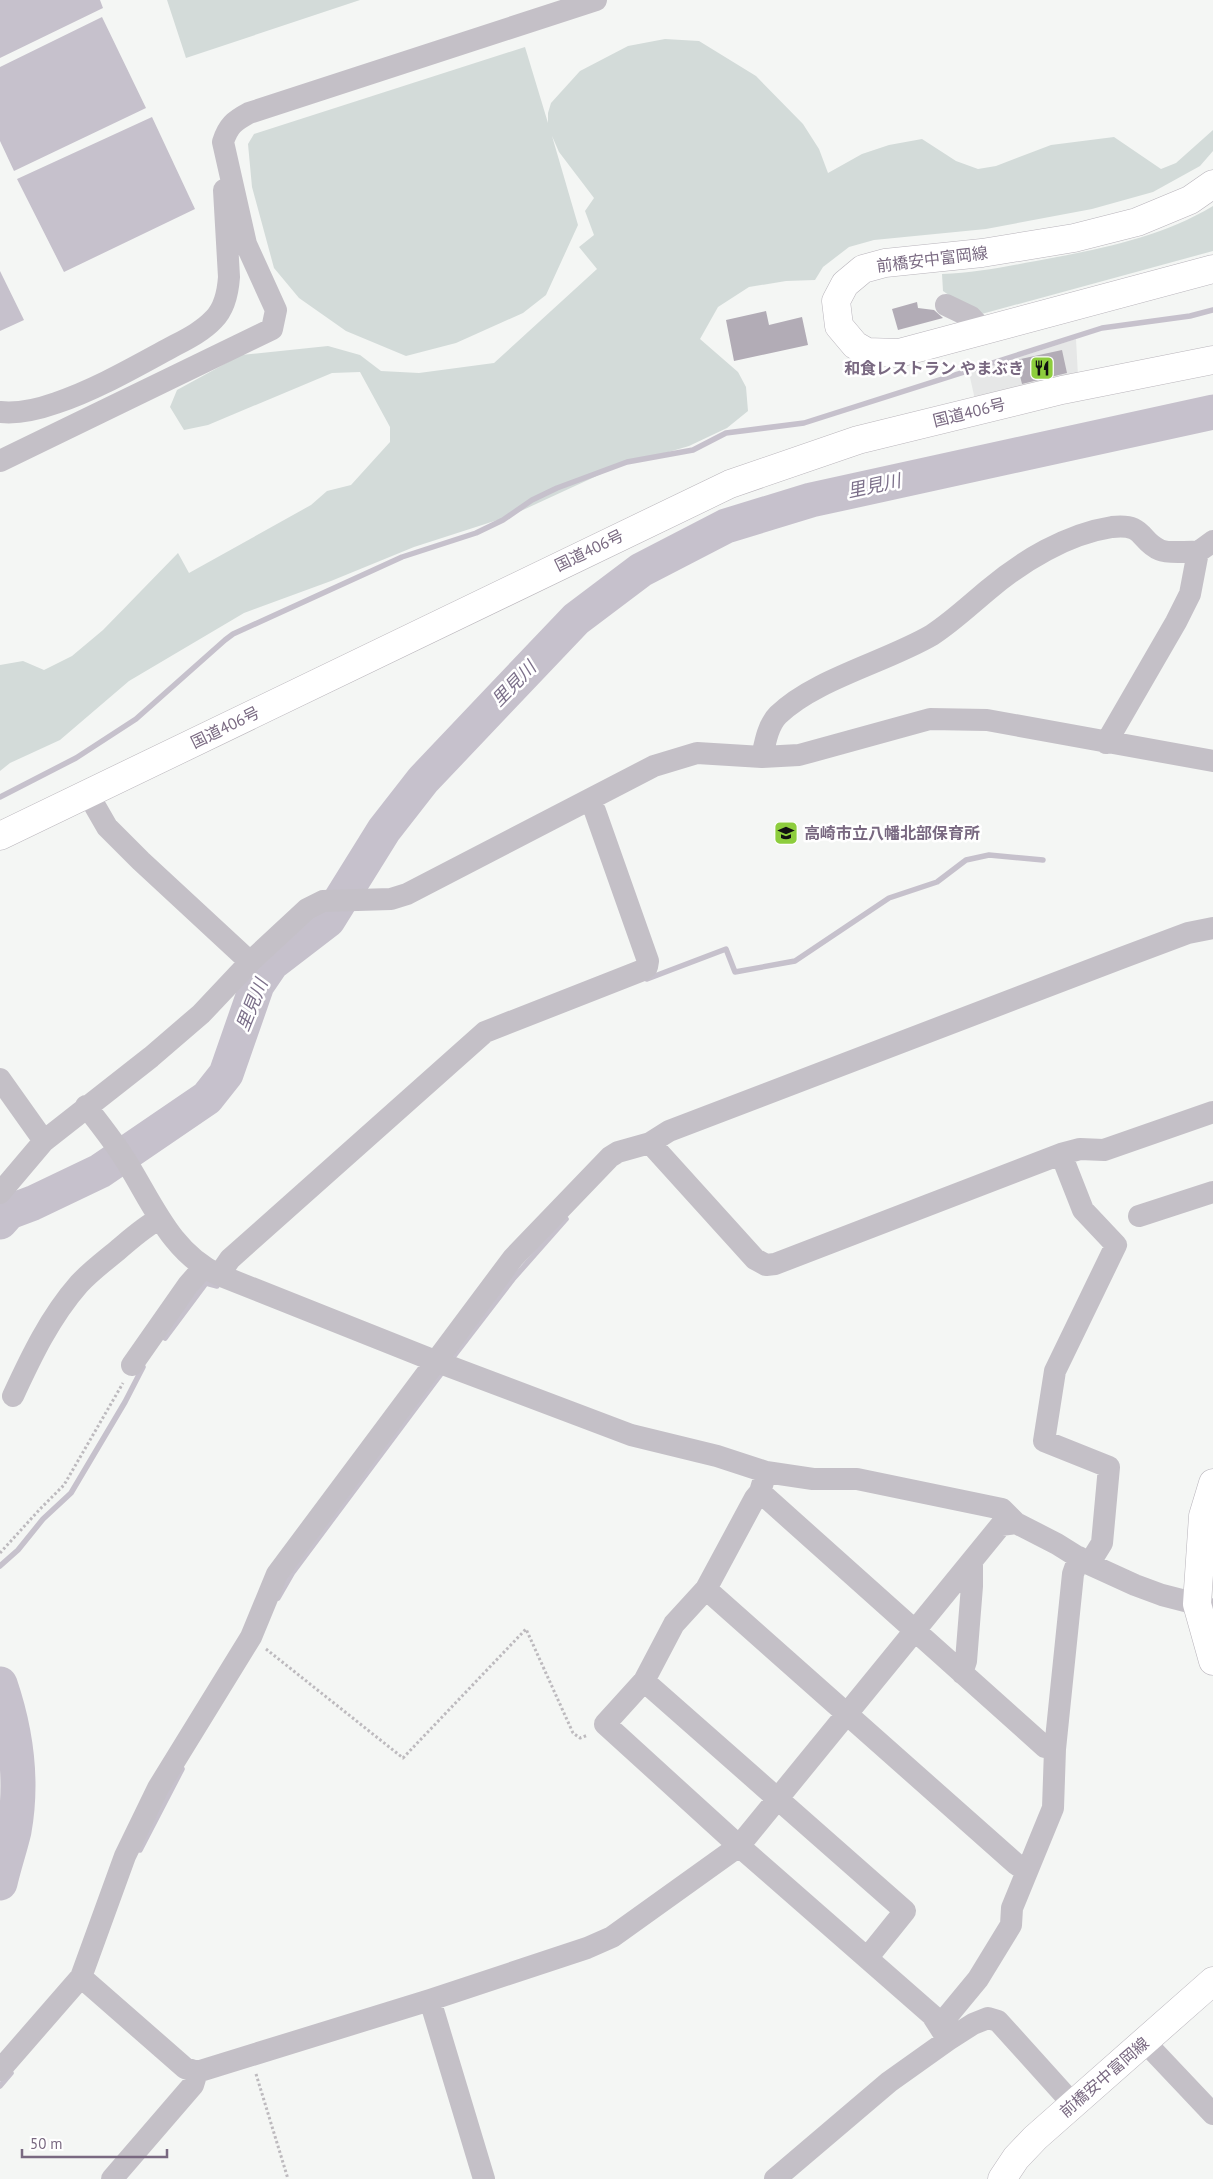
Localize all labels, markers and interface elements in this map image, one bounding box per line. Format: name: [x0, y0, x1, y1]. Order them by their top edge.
street label: 前橋安中富岡線: [875, 242, 989, 276]
restaurant icon: 和食レストラン やまぶき: [1029, 355, 1055, 381]
place label: 和食レストラン やまぶき: [844, 358, 1024, 378]
street label: 国道406号: [931, 393, 1007, 431]
water label: 里見川: [845, 468, 905, 502]
street label: 国道406号: [551, 525, 627, 575]
water label: 里見川: [487, 655, 542, 711]
street label: 国道406号: [187, 702, 263, 752]
school or university icon: 高崎市立八幡北部保育所: [773, 820, 799, 846]
place label: 高崎市立八幡北部保育所: [804, 823, 980, 843]
water label: 里見川: [231, 974, 273, 1034]
street label: 前橋安中富岡線: [1055, 2033, 1153, 2121]
scale bar: [22, 2126, 168, 2158]
text: 50 m: [30, 2134, 63, 2153]

